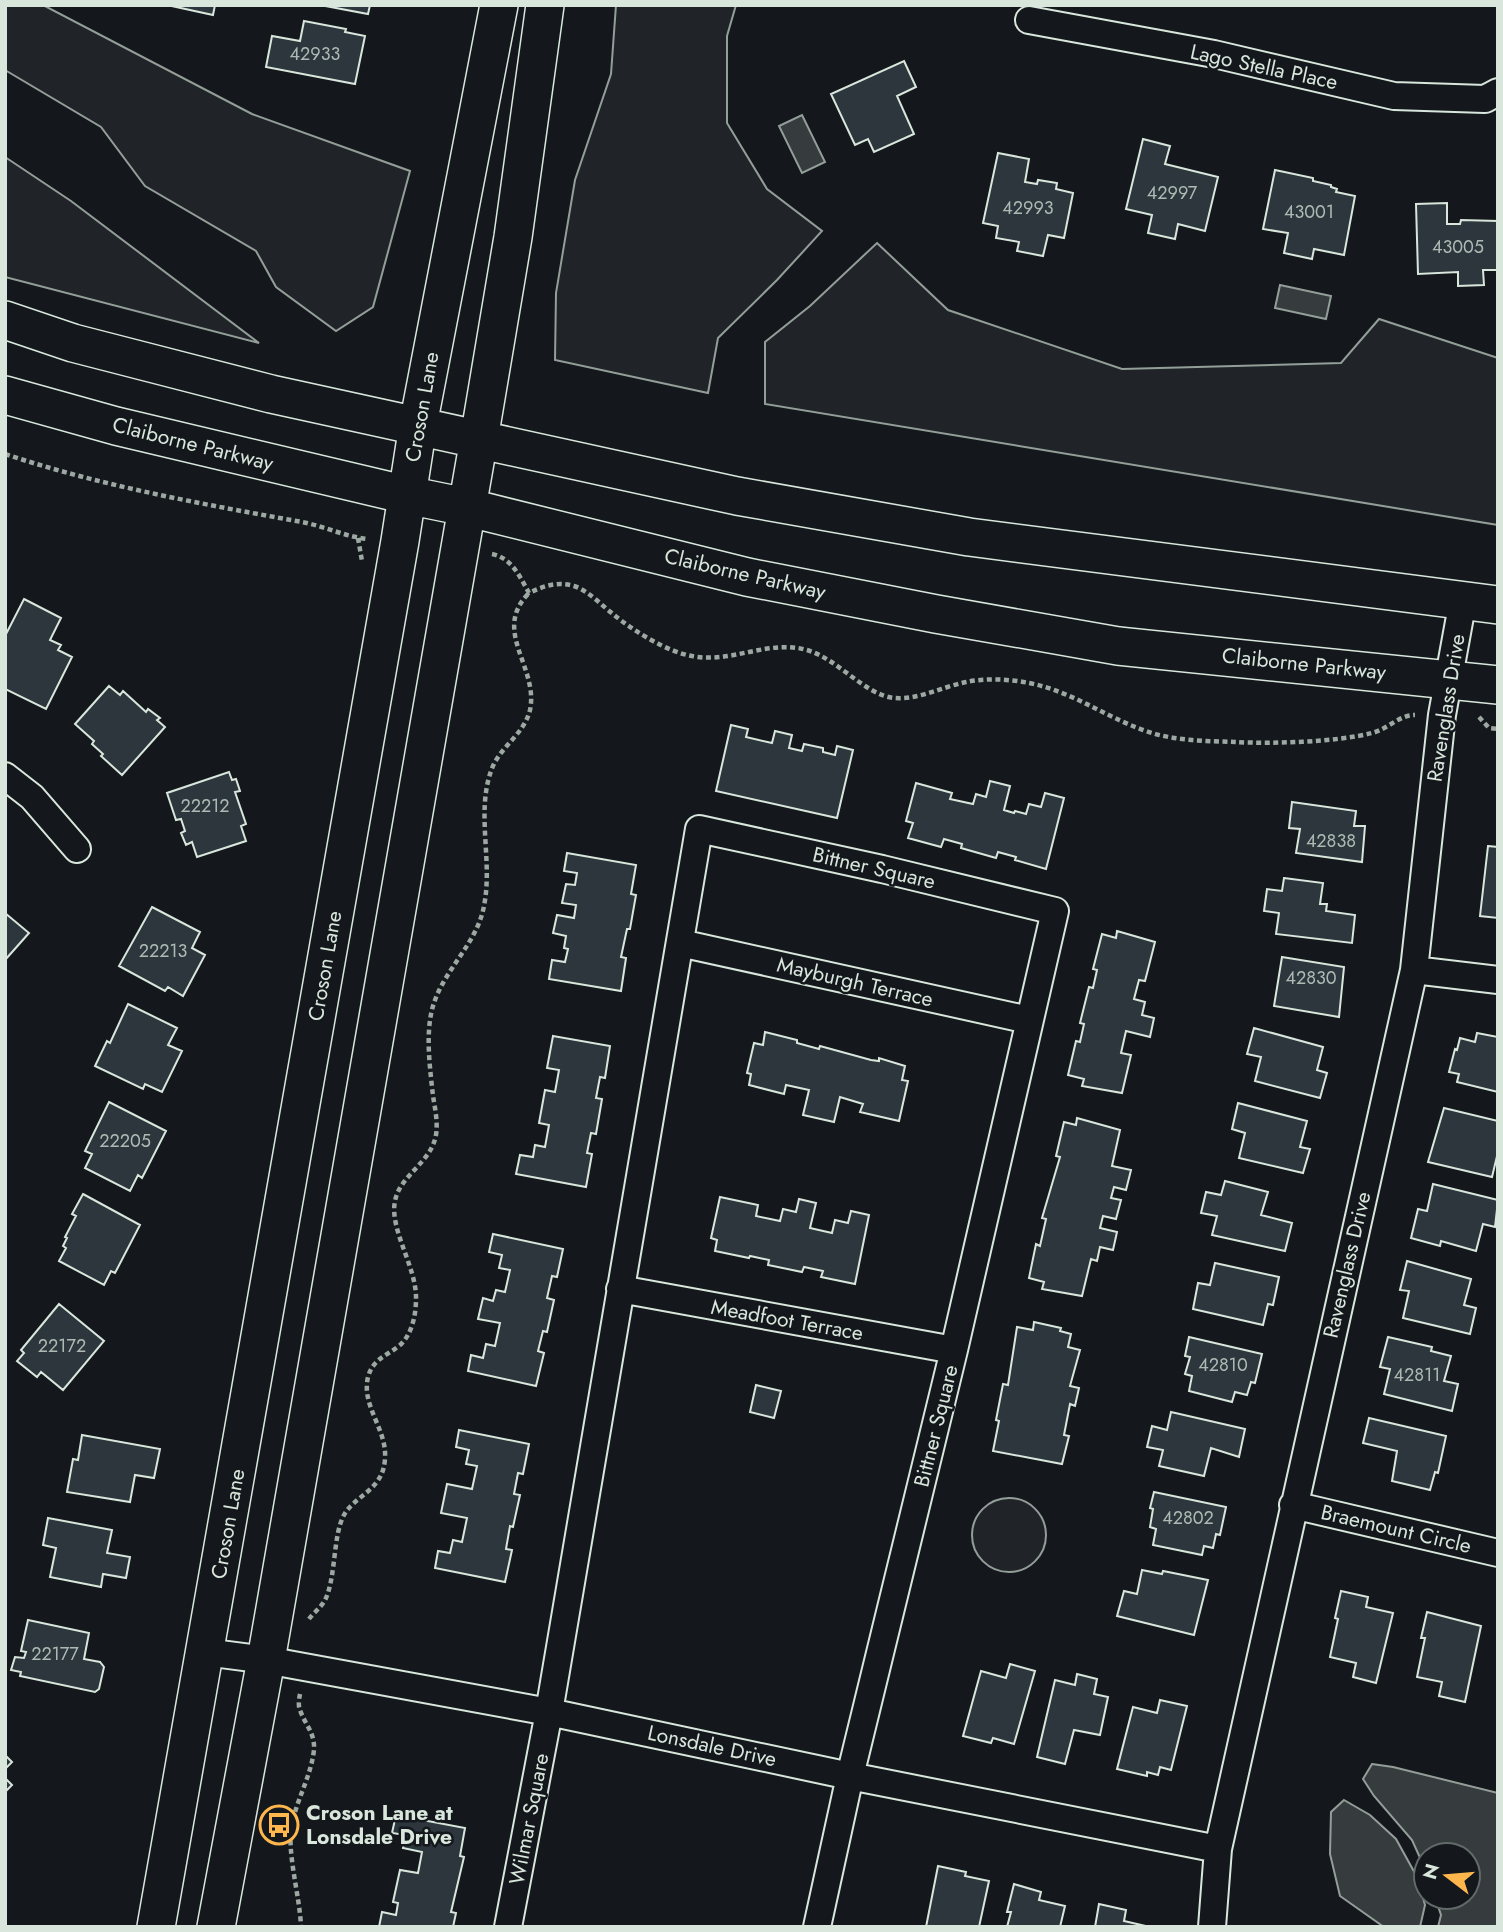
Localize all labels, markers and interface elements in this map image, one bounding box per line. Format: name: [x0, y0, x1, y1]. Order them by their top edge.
street label: Lago Stella Place: [1188, 37, 1341, 97]
house number: 42933: [290, 41, 341, 67]
house number: 42997: [1147, 180, 1198, 206]
house number: 42993: [1002, 195, 1054, 221]
house number: 43001: [1284, 199, 1334, 225]
house number: 43005: [1432, 234, 1484, 260]
street label: Croson Lane: [398, 349, 446, 464]
street label: Claiborne Parkway: [109, 410, 277, 479]
street label: Claiborne Parkway: [661, 541, 829, 607]
street label: Ravenglass Drive: [1420, 632, 1473, 784]
street label: Claiborne Parkway: [1220, 640, 1388, 688]
house number: 22212: [180, 793, 230, 819]
house number: 42838: [1306, 828, 1356, 854]
street label: Bittner Square: [810, 839, 938, 897]
street label: Croson Lane: [301, 908, 349, 1023]
house number: 22213: [139, 938, 187, 964]
street label: Mayburgh Terrace: [774, 949, 936, 1015]
house number: 42830: [1285, 965, 1337, 991]
house number: 22205: [99, 1128, 151, 1154]
street label: Ravenglass Drive: [1316, 1189, 1378, 1341]
street label: Meadfoot Terrace: [709, 1292, 866, 1348]
house number: 22172: [38, 1333, 86, 1359]
house number: 42810: [1198, 1352, 1248, 1378]
street label: Bittner Square: [906, 1362, 966, 1490]
house number: 42811: [1394, 1362, 1440, 1388]
street label: Croson Lane: [204, 1466, 252, 1581]
street label: Braemount Circle: [1318, 1497, 1474, 1561]
house number: 42802: [1162, 1505, 1214, 1531]
house number: 22177: [31, 1641, 79, 1667]
street label: Lonsdale Drive: [645, 1718, 779, 1774]
street label: Wilmar Square: [502, 1750, 556, 1887]
place label: Croson Lane at Lonsdale Drive: [306, 1798, 453, 1852]
bus stop icon: Croson Lane at Lonsdale Drive: [258, 1804, 300, 1846]
north arrow: [1412, 1841, 1482, 1911]
text: N: [1416, 1860, 1446, 1882]

